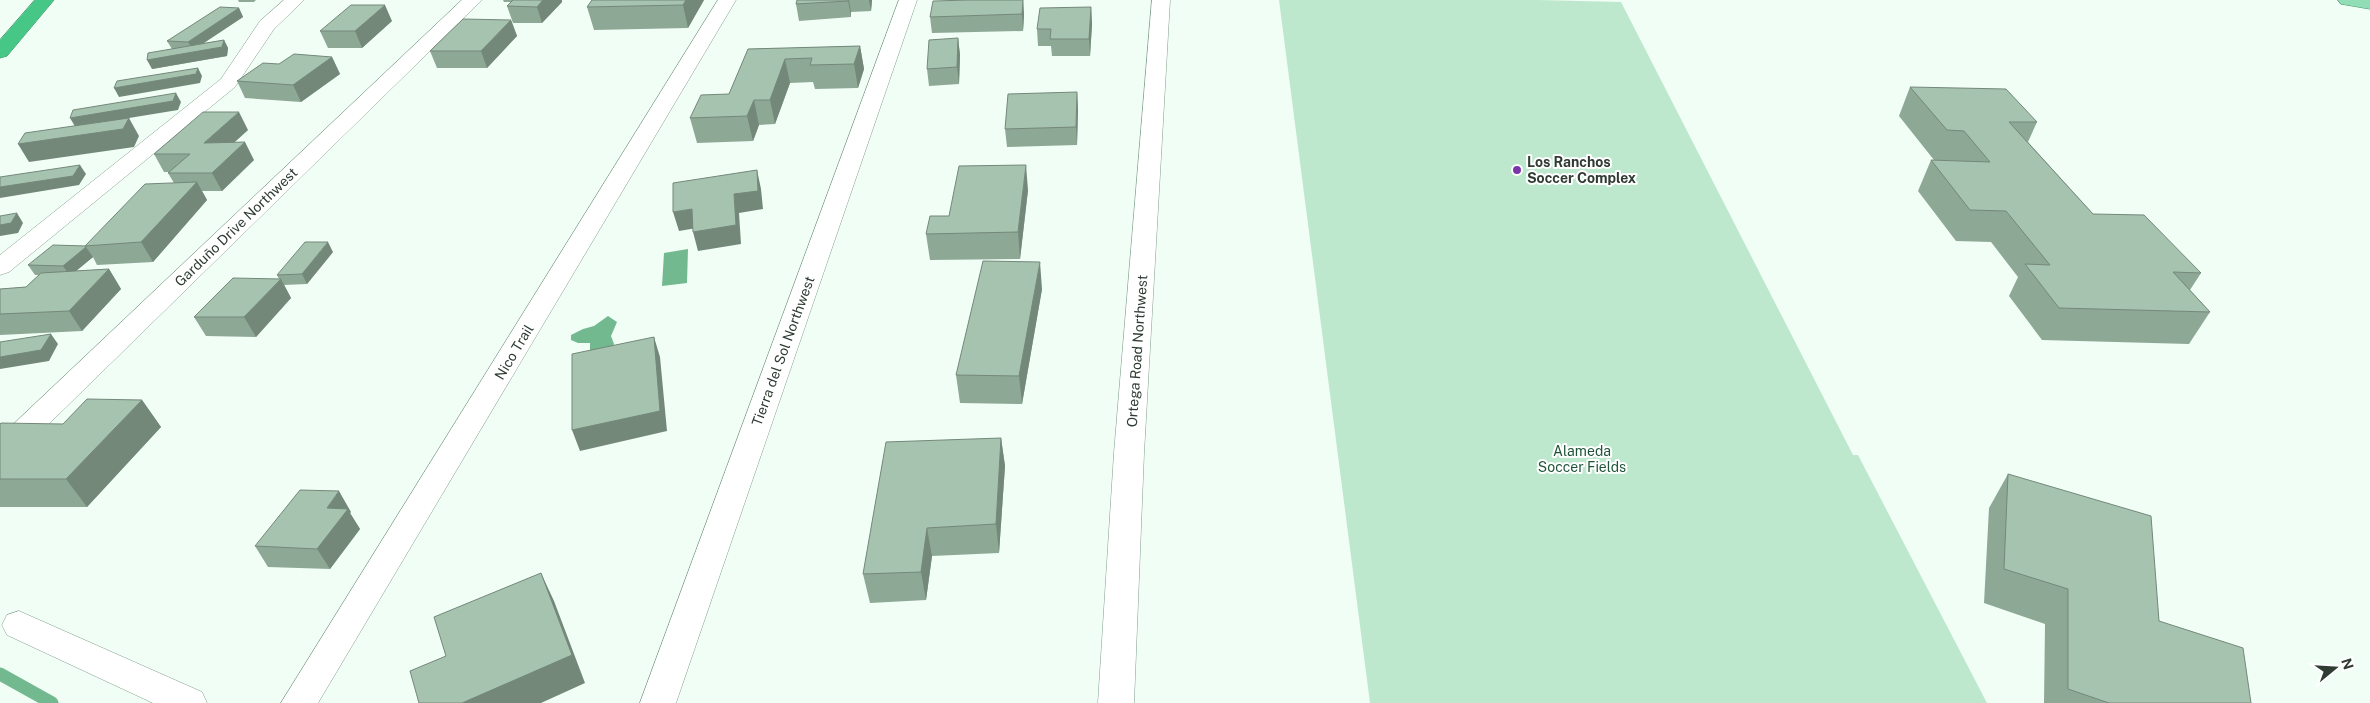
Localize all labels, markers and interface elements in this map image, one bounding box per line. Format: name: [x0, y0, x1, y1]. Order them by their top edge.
place label: Los Ranchos Soccer Complex: [1527, 154, 1636, 186]
street label: Garduño Drive Northwest: [171, 164, 301, 290]
marker: Los Ranchos Soccer Complex: [1511, 164, 1523, 176]
street label: Tierra del Sol Northwest: [748, 274, 818, 428]
street label: Ortega Road Northwest: [1124, 274, 1150, 428]
street label: Nico Trail: [491, 322, 537, 382]
park label: Alameda Soccer Fields: [1538, 443, 1626, 475]
north arrow: [2310, 643, 2360, 693]
text: N: [2338, 656, 2357, 672]

